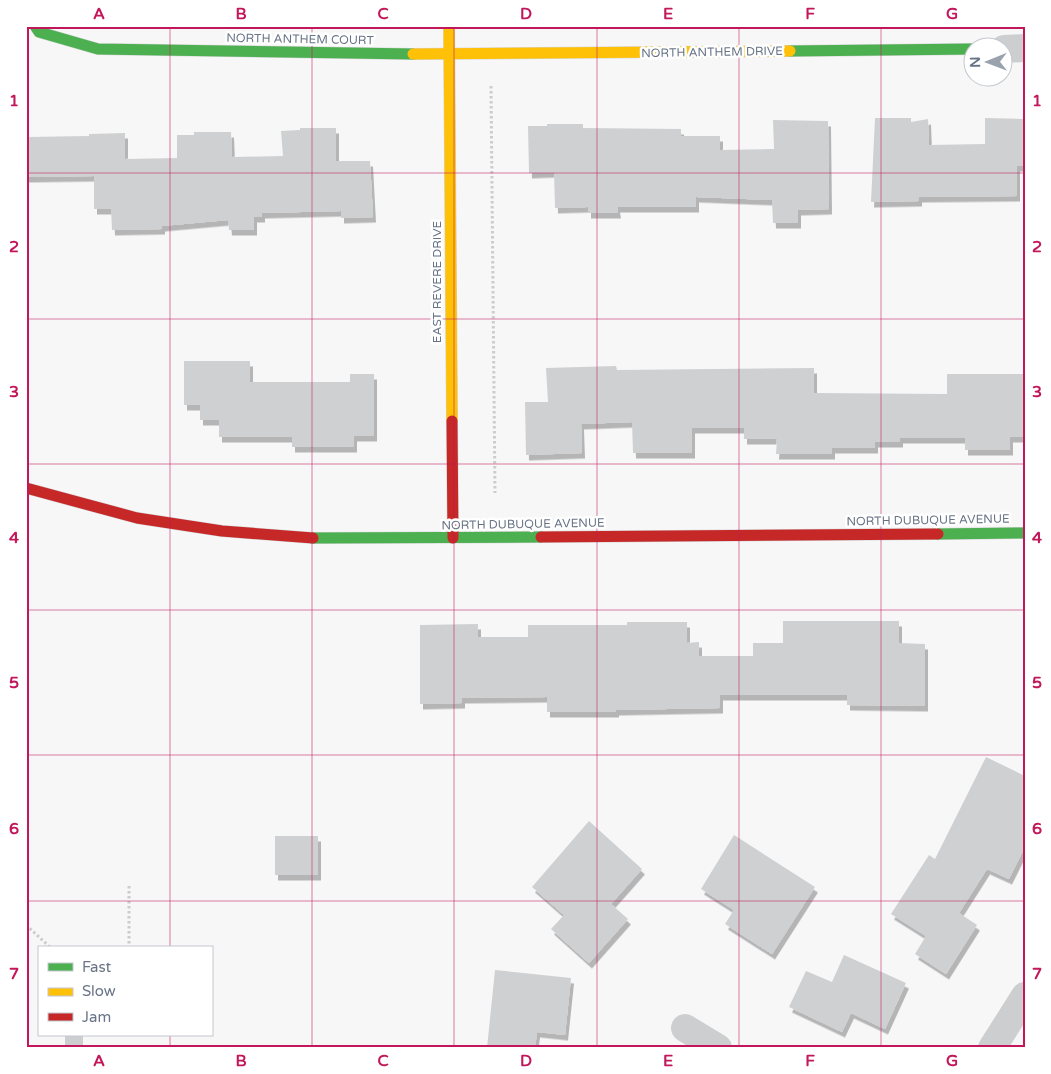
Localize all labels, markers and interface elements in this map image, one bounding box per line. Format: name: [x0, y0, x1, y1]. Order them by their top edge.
text: A: [93, 4, 105, 24]
text: B: [235, 4, 247, 24]
text: C: [377, 4, 389, 24]
text: D: [520, 4, 532, 24]
text: E: [663, 4, 673, 24]
text: F: [805, 4, 815, 24]
text: G: [946, 4, 958, 24]
street label: NORTH ANTHEM COURT: [226, 31, 375, 47]
north arrow: [964, 38, 1014, 88]
street label: NORTH ANTHEM DRIVE: [641, 44, 783, 60]
text: N: [967, 56, 984, 68]
text: 1: [9, 91, 19, 111]
text: 1: [1032, 91, 1042, 111]
street label: EAST REVERE DRIVE: [430, 220, 444, 343]
text: 2: [9, 237, 19, 257]
text: 2: [1032, 237, 1042, 257]
text: 3: [9, 382, 19, 402]
text: 3: [1032, 382, 1042, 402]
street label: NORTH DUBUQUE AVENUE: [846, 512, 1010, 528]
street label: NORTH DUBUQUE AVENUE: [441, 516, 605, 532]
text: 4: [9, 528, 19, 548]
text: 4: [1032, 528, 1042, 548]
text: 5: [9, 673, 19, 693]
text: 5: [1032, 673, 1042, 693]
text: 6: [9, 819, 19, 839]
text: 6: [1032, 819, 1042, 839]
legend: [38, 946, 212, 1036]
text: Fast: [82, 958, 112, 976]
text: 7: [9, 964, 19, 984]
text: 7: [1032, 964, 1042, 984]
text: Slow: [82, 982, 116, 1000]
text: Jam: [82, 1008, 111, 1026]
text: A: [93, 1051, 105, 1071]
text: B: [235, 1051, 247, 1071]
text: C: [377, 1051, 389, 1071]
text: D: [520, 1051, 532, 1071]
text: E: [663, 1051, 673, 1071]
text: F: [805, 1051, 815, 1071]
text: G: [946, 1051, 958, 1071]

